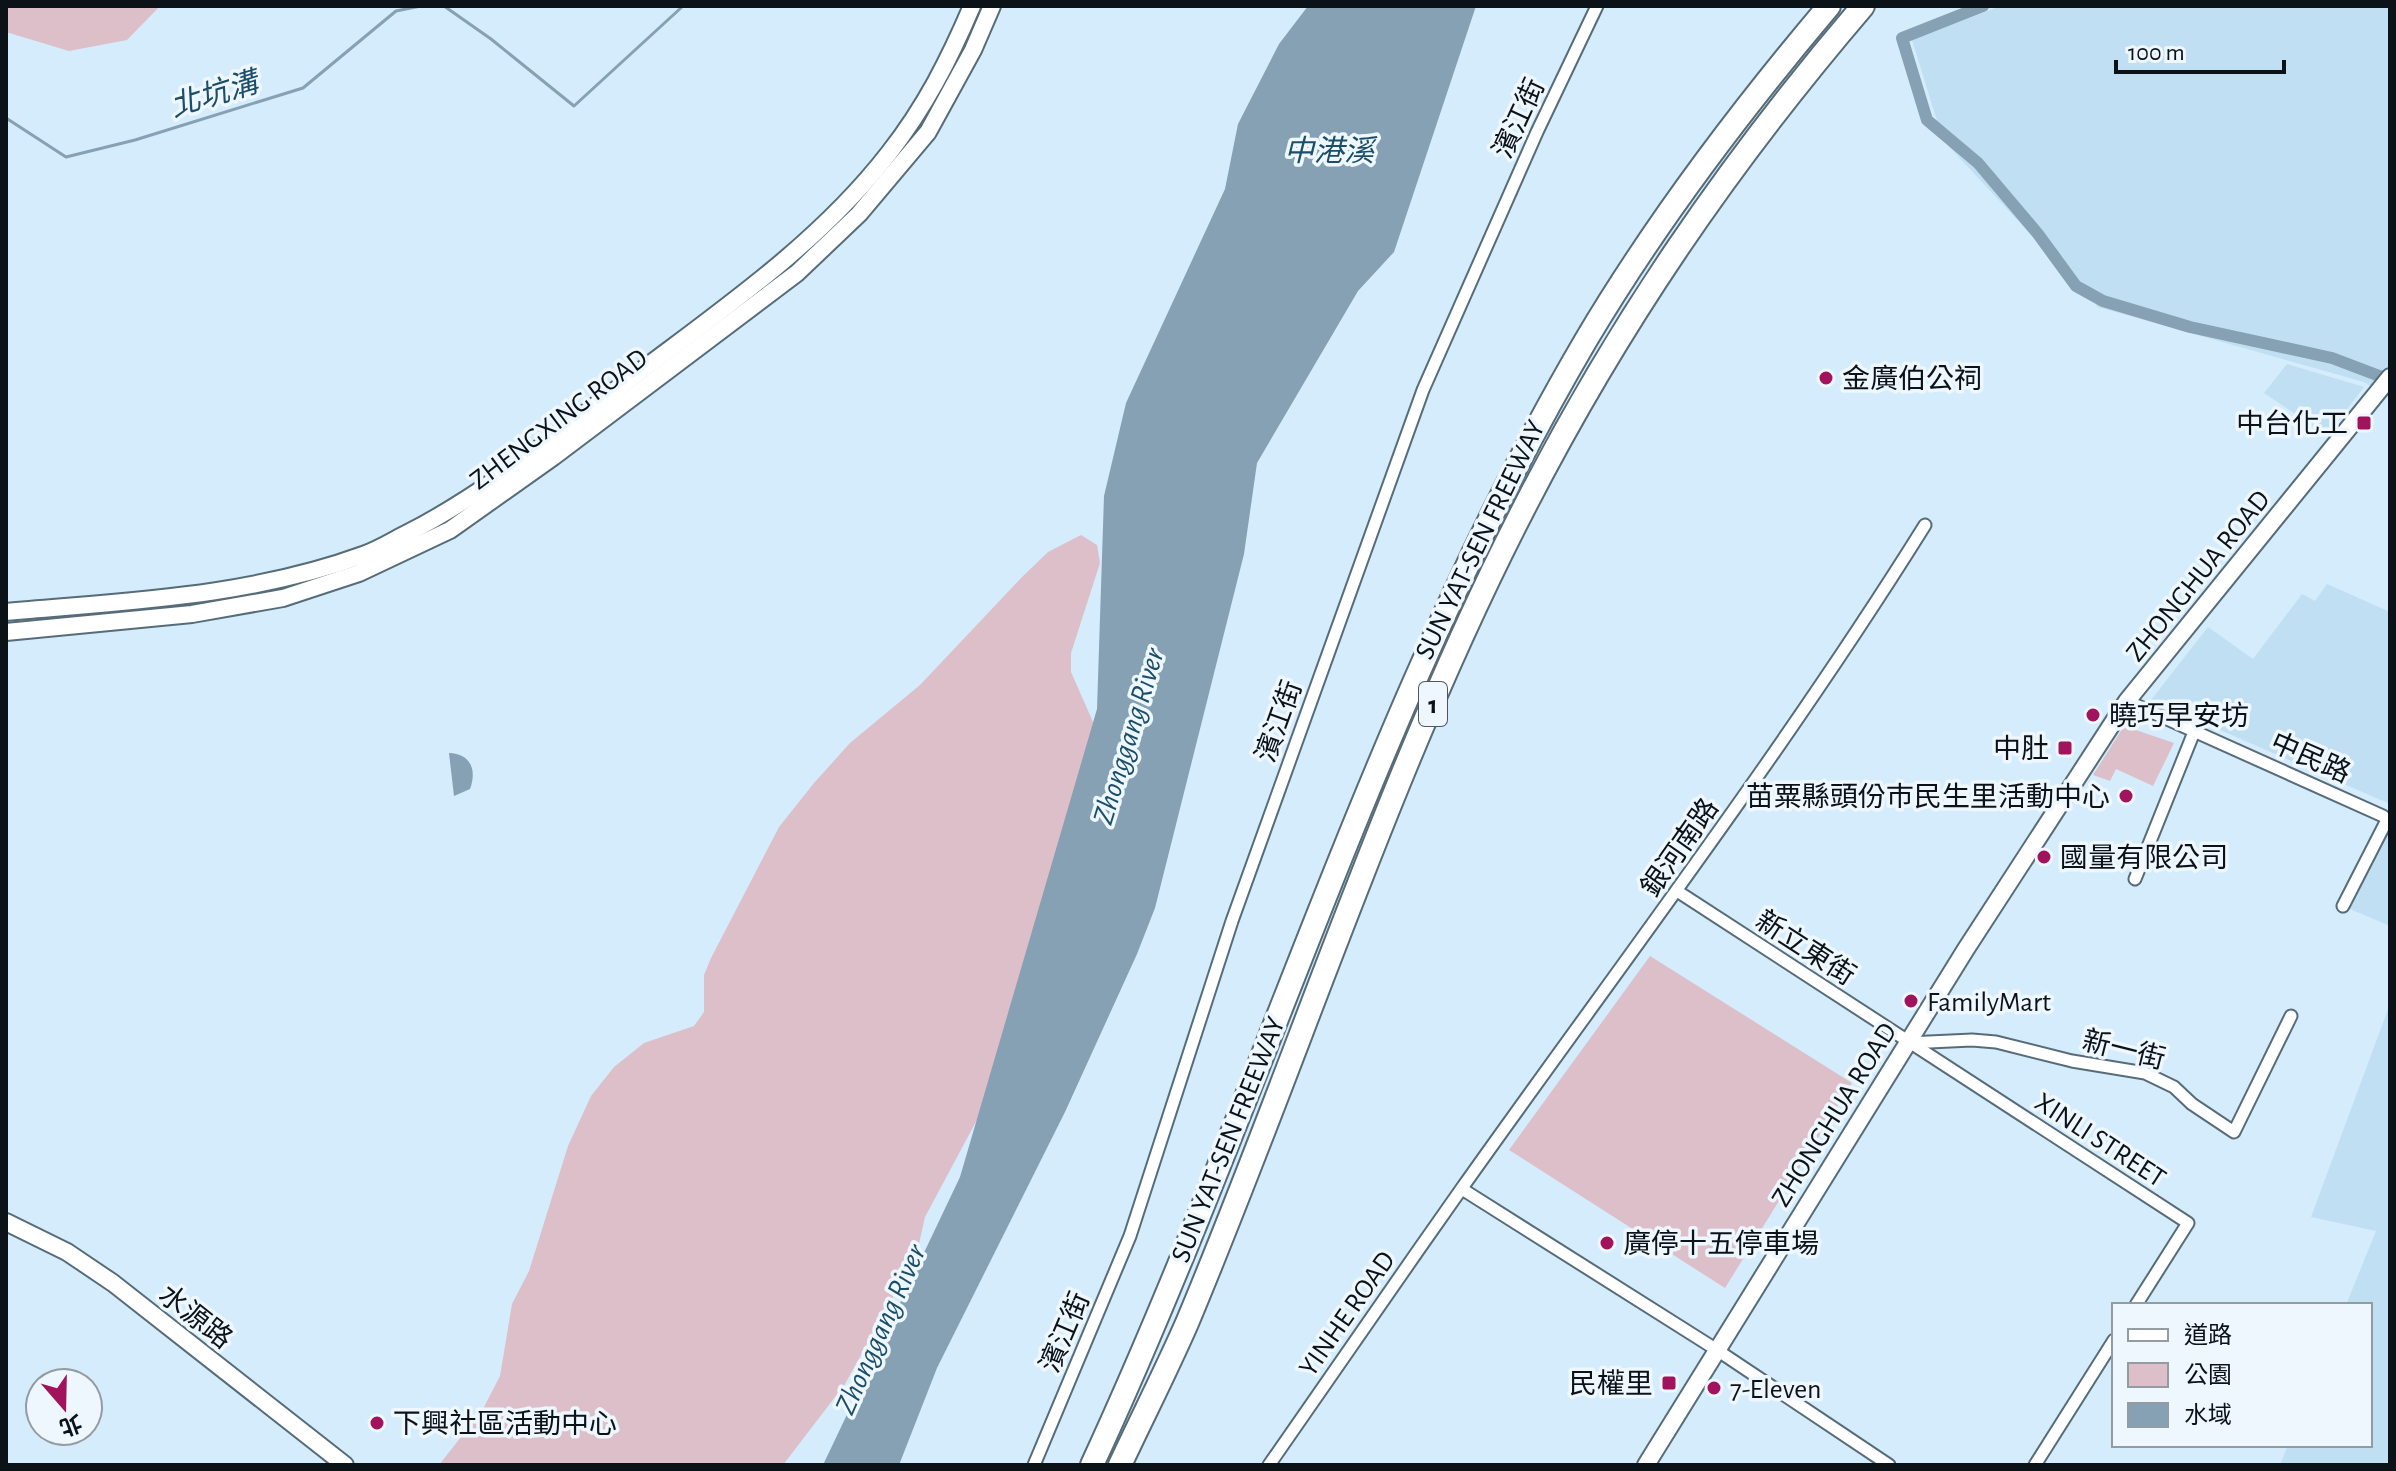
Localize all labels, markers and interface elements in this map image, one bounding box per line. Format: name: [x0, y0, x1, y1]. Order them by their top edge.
scale bar: [2116, 24, 2284, 74]
text: 100 m: [2128, 41, 2185, 65]
water label: 北坑溝: [166, 64, 266, 122]
street label: 濱江街: [1488, 74, 1550, 163]
water label: 中港溪: [1284, 135, 1378, 167]
street label: ZHENGXING ROAD: [465, 344, 653, 495]
place label: 金廣伯公祠: [1842, 364, 1982, 394]
marker: 金廣伯公祠: [1817, 369, 1835, 387]
place label: 中台化工: [2236, 409, 2348, 439]
marker: 中台化工: [2355, 414, 2373, 432]
street label: SUN YAT-SEN FREEWAY: [1411, 416, 1551, 664]
street label: ZHONGHUA ROAD: [2121, 486, 2276, 667]
water label: Zhonggang River: [1088, 644, 1170, 828]
street label: 濱江街: [1250, 677, 1307, 766]
road number: 1: [1419, 682, 1447, 726]
place label: 曉巧早安坊: [2109, 701, 2249, 731]
marker: 曉巧早安坊: [2084, 706, 2102, 724]
street label: 中民路: [2266, 727, 2355, 789]
place label: 中肚: [1993, 734, 2049, 764]
marker: 中肚: [2056, 739, 2074, 757]
place label: 苗粟縣頭份巿民生里活動中心: [1746, 782, 2110, 812]
marker: 苗粟縣頭份巿民生里活動中心: [2117, 787, 2135, 805]
street label: 銀河南路: [1635, 793, 1724, 902]
place label: 國量有限公司: [2060, 843, 2228, 873]
marker: 國量有限公司: [2035, 848, 2053, 866]
street label: 新立東街: [1750, 905, 1861, 991]
place label: FamilyMart: [1927, 989, 2051, 1017]
marker: FamilyMart: [1902, 992, 1920, 1010]
street label: SUN YAT-SEN FREEWAY: [1167, 1013, 1291, 1266]
street label: ZHONGHUA ROAD: [1767, 1018, 1902, 1212]
street label: 新一街: [2079, 1025, 2168, 1075]
street label: XINLI STREET: [2029, 1088, 2171, 1193]
place label: 廣停十五停車場: [1623, 1229, 1819, 1259]
marker: 廣停十五停車場: [1598, 1234, 1616, 1252]
water label: Zhonggang River: [830, 1239, 932, 1419]
street label: YINHE ROAD: [1294, 1246, 1401, 1382]
street label: 水源路: [153, 1279, 238, 1354]
street label: 濱江街: [1035, 1288, 1095, 1377]
legend: [2112, 1303, 2372, 1447]
text: 道路: [2184, 1322, 2232, 1348]
text: 公園: [2184, 1363, 2232, 1388]
north arrow: [24, 1367, 104, 1447]
place label: 民權里: [1569, 1369, 1653, 1399]
marker: 民權里: [1660, 1374, 1678, 1392]
place label: 7-Eleven: [1730, 1376, 1822, 1404]
marker: 7-Eleven: [1705, 1379, 1723, 1397]
text: 水域: [2184, 1402, 2232, 1428]
place label: 下興社區活動中心: [393, 1409, 617, 1439]
text: 北: [56, 1411, 85, 1440]
marker: 下興社區活動中心: [368, 1414, 386, 1432]

